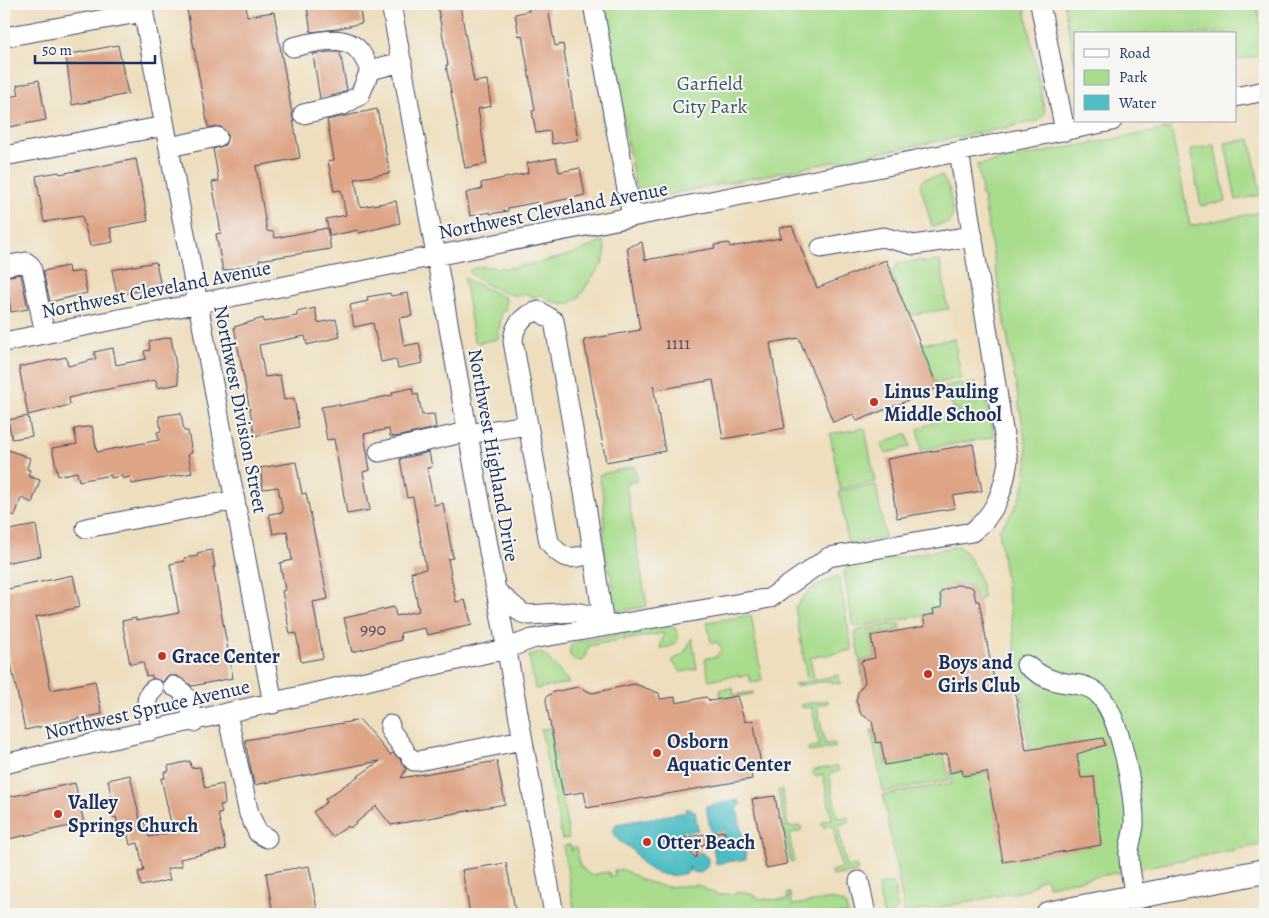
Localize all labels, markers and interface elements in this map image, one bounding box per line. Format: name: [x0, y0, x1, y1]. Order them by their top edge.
scale bar: [35, 32, 155, 64]
legend: [1074, 32, 1236, 122]
text: 50 m: [42, 40, 72, 60]
text: Road: [1119, 43, 1151, 63]
text: Park: [1119, 67, 1148, 87]
park label: Garfield City Park: [673, 70, 747, 120]
text: Water: [1118, 93, 1156, 113]
street label: Northwest Cleveland Avenue: [436, 175, 670, 246]
street label: Northwest Cleveland Avenue: [39, 254, 273, 325]
street label: Northwest Division Street: [207, 303, 274, 516]
house number: 1111: [666, 331, 690, 355]
street label: Northwest Highland Drive: [461, 346, 526, 564]
place label: Linus Pauling Middle School: [884, 378, 1003, 428]
marker: Linus Pauling Middle School: [868, 396, 880, 408]
house number: 990: [360, 617, 386, 641]
place label: Grace Center: [172, 643, 280, 670]
place label: Boys and Girls Club: [938, 649, 1020, 699]
marker: Grace Center: [156, 650, 168, 662]
marker: Boys and Girls Club: [922, 668, 934, 680]
street label: Northwest Spruce Avenue: [42, 673, 253, 746]
place label: Osborn Aquatic Center: [666, 728, 791, 778]
marker: Osborn Aquatic Center: [651, 747, 663, 759]
place label: Valley Springs Church: [67, 789, 198, 839]
marker: Valley Springs Church: [52, 808, 64, 820]
place label: Otter Beach: [657, 829, 756, 856]
marker: Otter Beach: [641, 836, 653, 848]

